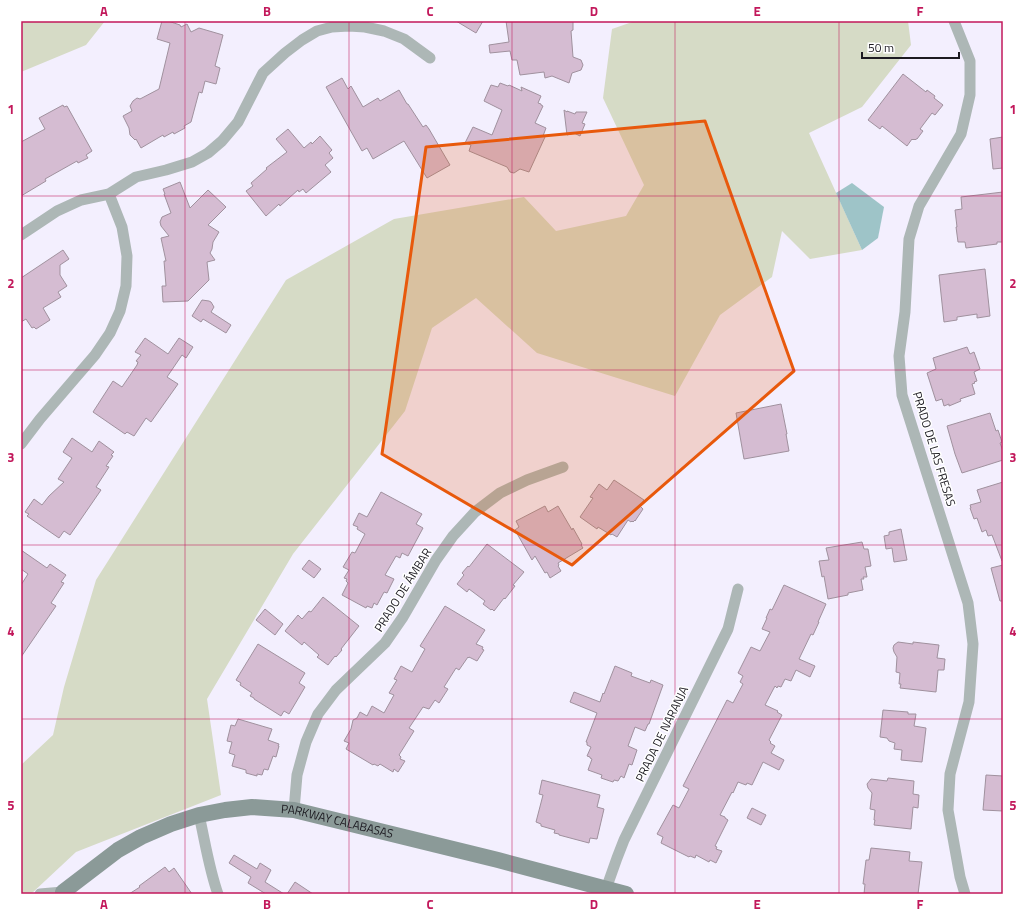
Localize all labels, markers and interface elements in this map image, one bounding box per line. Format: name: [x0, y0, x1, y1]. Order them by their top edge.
text: A: [100, 1, 108, 21]
text: B: [263, 1, 271, 21]
text: C: [426, 1, 434, 21]
text: D: [590, 1, 598, 21]
text: E: [753, 1, 761, 21]
text: F: [917, 1, 924, 21]
scale bar: [862, 34, 959, 60]
text: 50 m: [868, 38, 894, 57]
text: 1: [7, 99, 15, 119]
text: 1: [1009, 99, 1017, 119]
text: 2: [7, 273, 15, 293]
text: 2: [1009, 273, 1017, 293]
street label: PRADO DE LAS FRESAS: [908, 389, 961, 509]
text: 3: [7, 447, 15, 467]
text: 3: [1009, 447, 1017, 467]
street label: PRADO DE ÁMBAR: [369, 544, 436, 635]
text: 4: [7, 621, 15, 641]
text: 4: [1009, 621, 1017, 641]
street label: PRADA DE NARANJA: [630, 683, 693, 785]
text: 5: [7, 795, 15, 815]
text: 5: [1009, 795, 1017, 815]
street label: PARKWAY CALABASAS: [280, 799, 396, 843]
text: A: [100, 894, 108, 914]
text: B: [263, 894, 271, 914]
text: C: [426, 894, 434, 914]
text: D: [590, 894, 598, 914]
text: E: [753, 894, 761, 914]
text: F: [917, 894, 924, 914]

